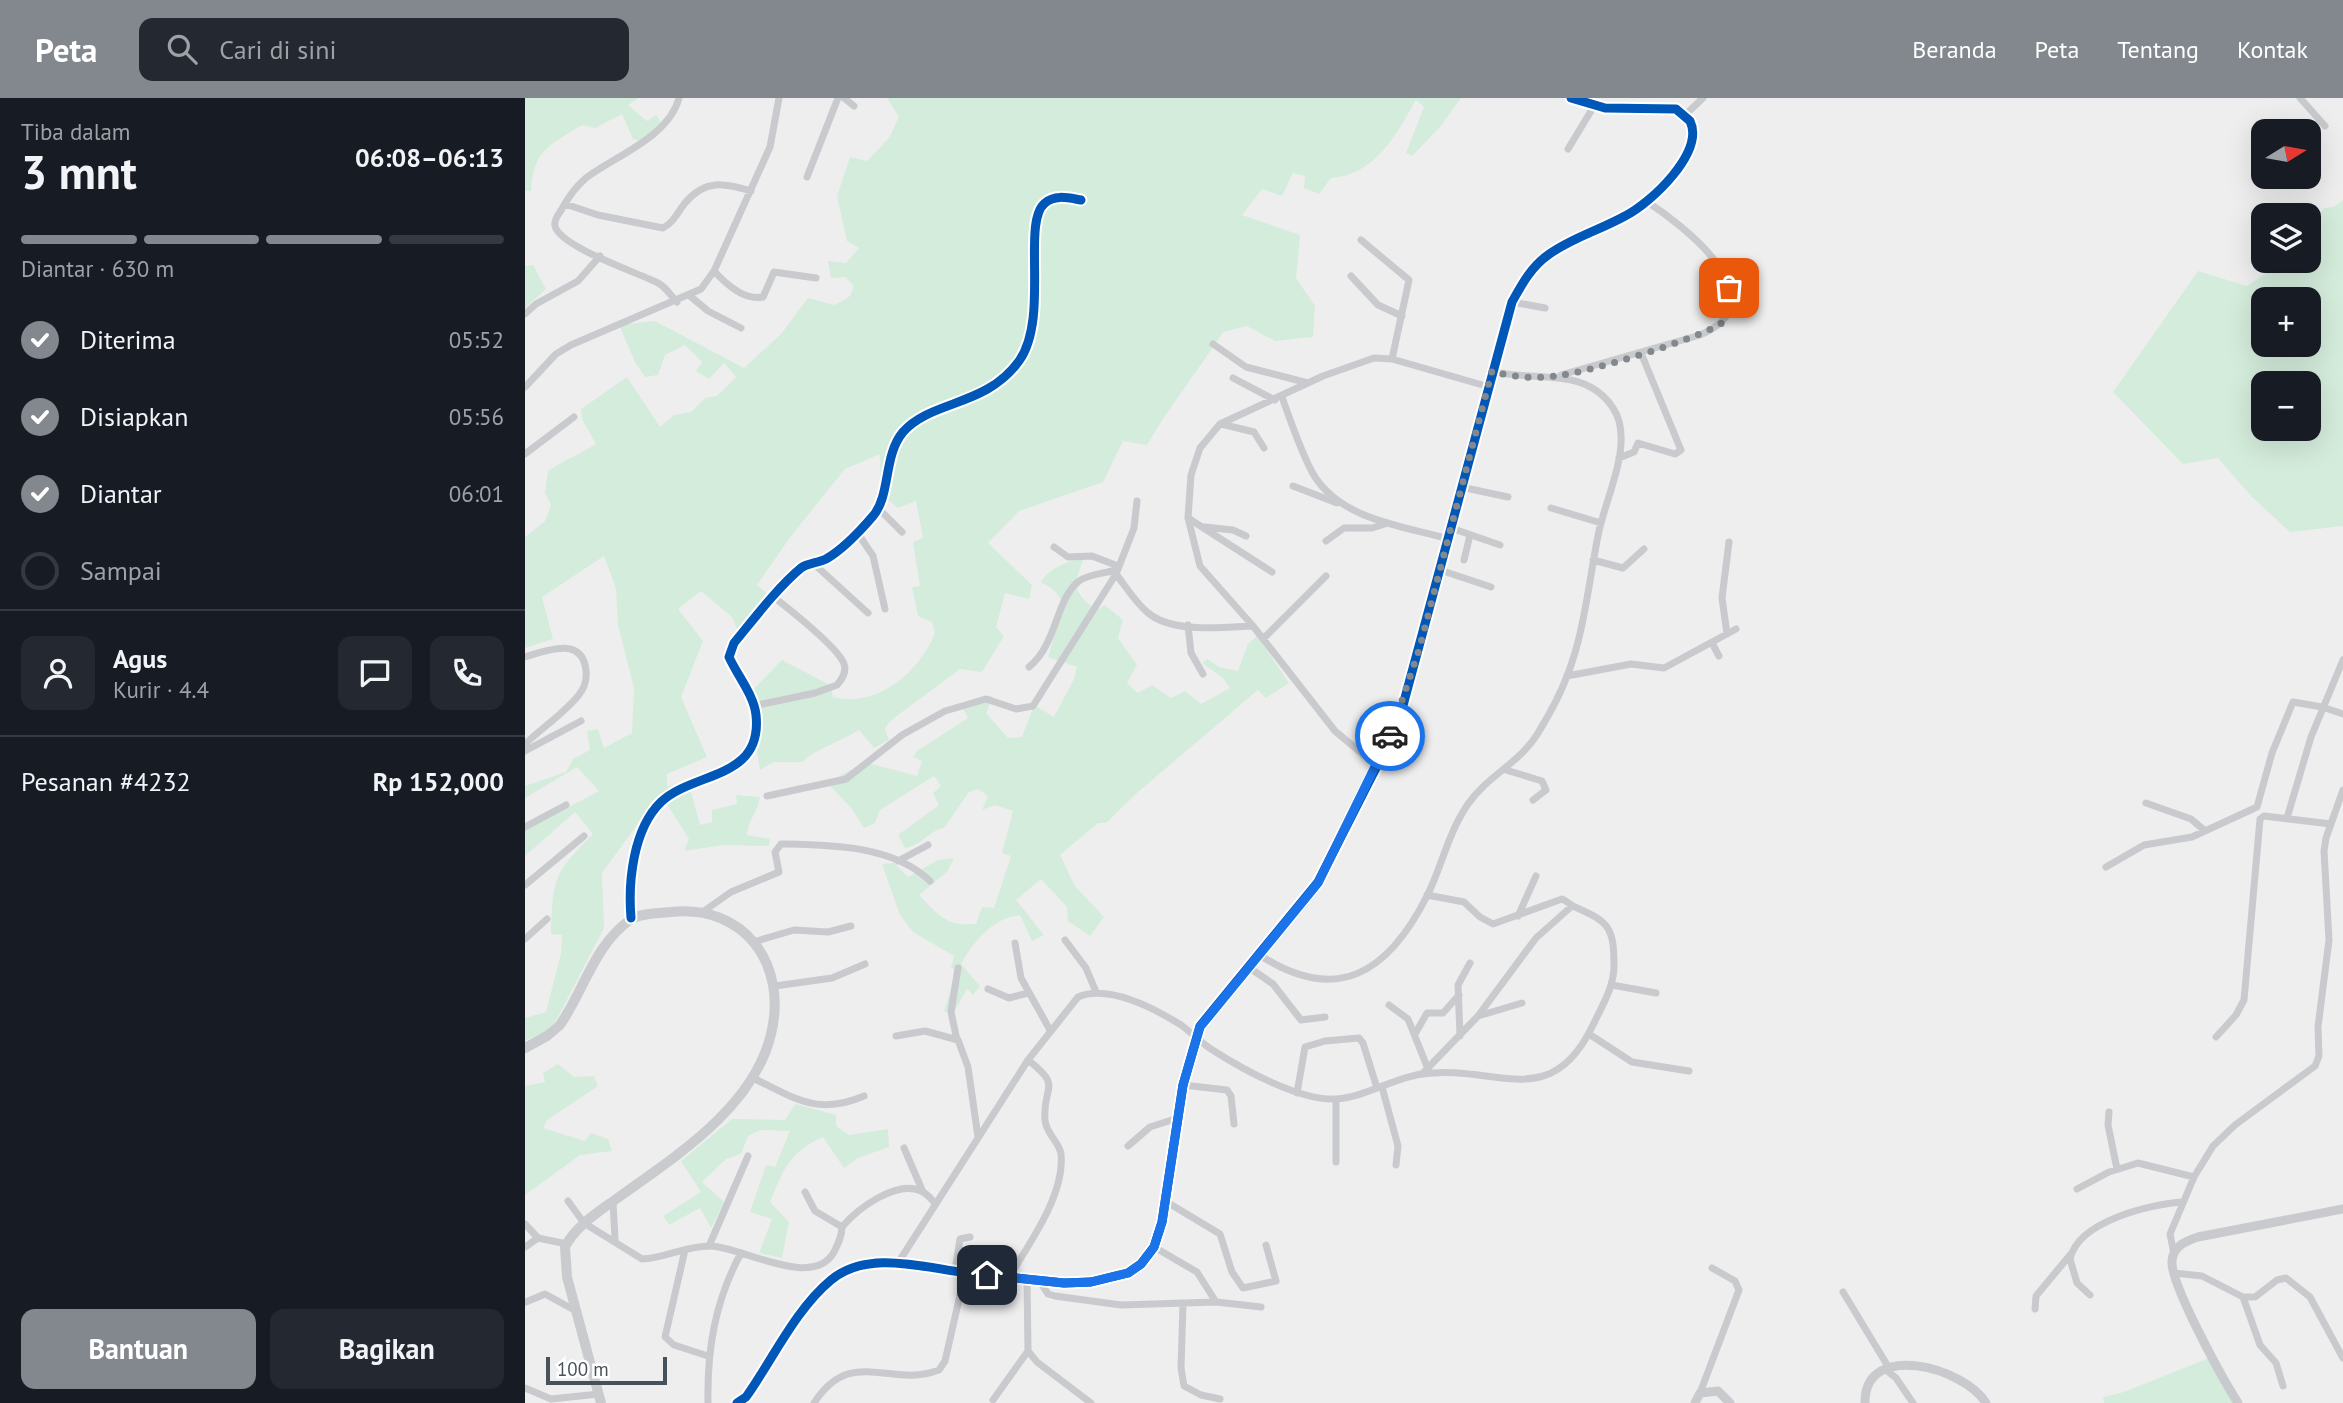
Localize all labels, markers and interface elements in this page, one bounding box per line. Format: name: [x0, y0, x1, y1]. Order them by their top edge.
search box: [139, 18, 629, 81]
text: Peta: [35, 28, 97, 71]
icon: search: [163, 30, 201, 68]
text: Cari di sini: [219, 33, 336, 66]
text: Beranda: [1912, 34, 1997, 65]
text: Peta: [2035, 34, 2079, 65]
text: Tentang: [2117, 34, 2199, 65]
text: Kontak: [2237, 34, 2308, 65]
text: Tiba dalam: [21, 117, 130, 146]
north arrow: [2251, 119, 2321, 189]
map controls: [2251, 119, 2321, 441]
text: 06:08–06:13: [355, 141, 504, 174]
text: 3 mnt: [21, 142, 137, 202]
button: layers: [2251, 203, 2321, 273]
text: Diantar · 630 m: [21, 254, 174, 283]
pin: [1699, 258, 1759, 318]
icon: bag: [1710, 269, 1748, 307]
button: +: [2251, 287, 2321, 357]
icon: check: [21, 321, 59, 359]
text: Diterima: [80, 323, 176, 356]
text: 05:52: [449, 325, 504, 354]
button: −: [2251, 371, 2321, 441]
icon: check: [21, 398, 59, 436]
text: Disiapkan: [80, 400, 188, 433]
text: 05:56: [449, 402, 504, 431]
icon: check: [21, 475, 59, 513]
text: Diantar: [80, 477, 162, 510]
text: 06:01: [449, 479, 504, 508]
text: Sampai: [80, 554, 162, 587]
button: person: [21, 636, 95, 710]
button: chat: [338, 636, 412, 710]
button: phone: [430, 636, 504, 710]
text: Agus: [113, 642, 167, 675]
text: Kurir · 4.4: [113, 675, 209, 704]
courier: [1355, 701, 1425, 771]
icon: car: [1371, 717, 1409, 755]
text: Pesanan #4232: [21, 765, 191, 798]
text: Rp 152,000: [373, 765, 504, 798]
pin: [957, 1245, 1017, 1305]
icon: home: [968, 1256, 1006, 1294]
button: Bantuan: [21, 1309, 256, 1389]
button: Bagikan: [270, 1309, 504, 1389]
scale bar: [546, 1354, 667, 1386]
text: 100 m: [557, 1357, 609, 1381]

